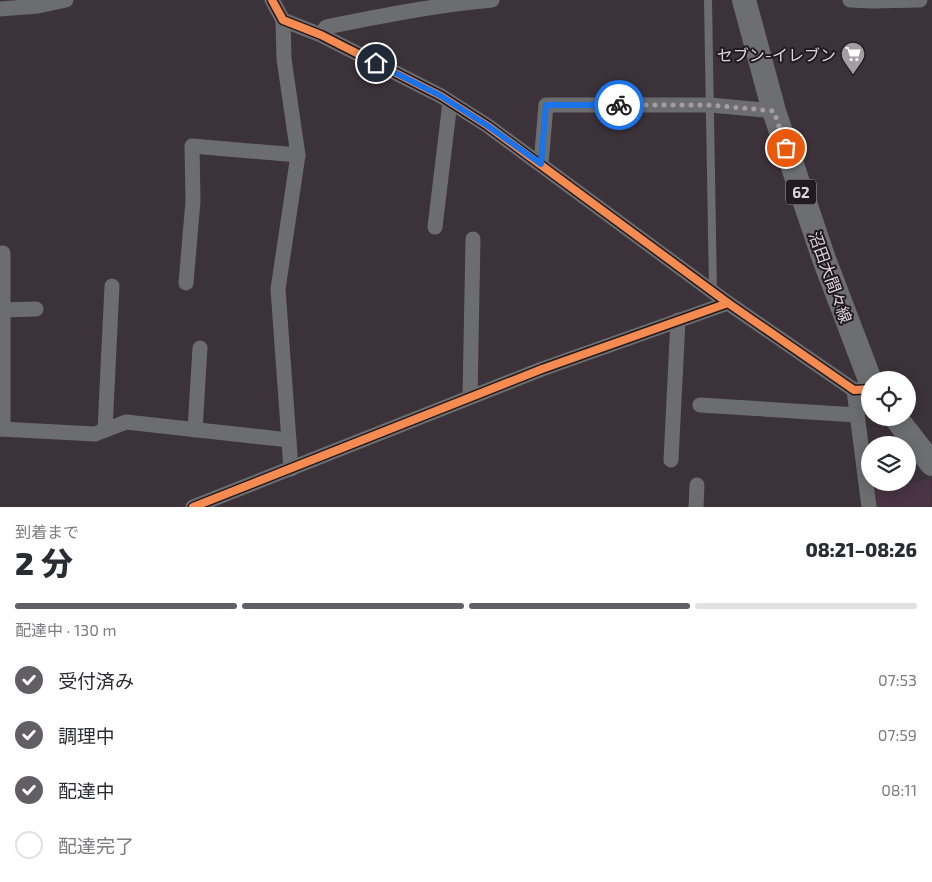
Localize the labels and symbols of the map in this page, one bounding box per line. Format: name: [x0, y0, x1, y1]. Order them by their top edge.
supermarket icon: セブン-イレブン: [840, 41, 866, 75]
pin: [355, 42, 397, 84]
place label: セブン-イレブン: [717, 45, 836, 64]
courier: [594, 80, 644, 130]
pin: [765, 127, 807, 169]
road number: 62: [786, 180, 816, 204]
street label: 沼田大間々線: [806, 229, 856, 325]

